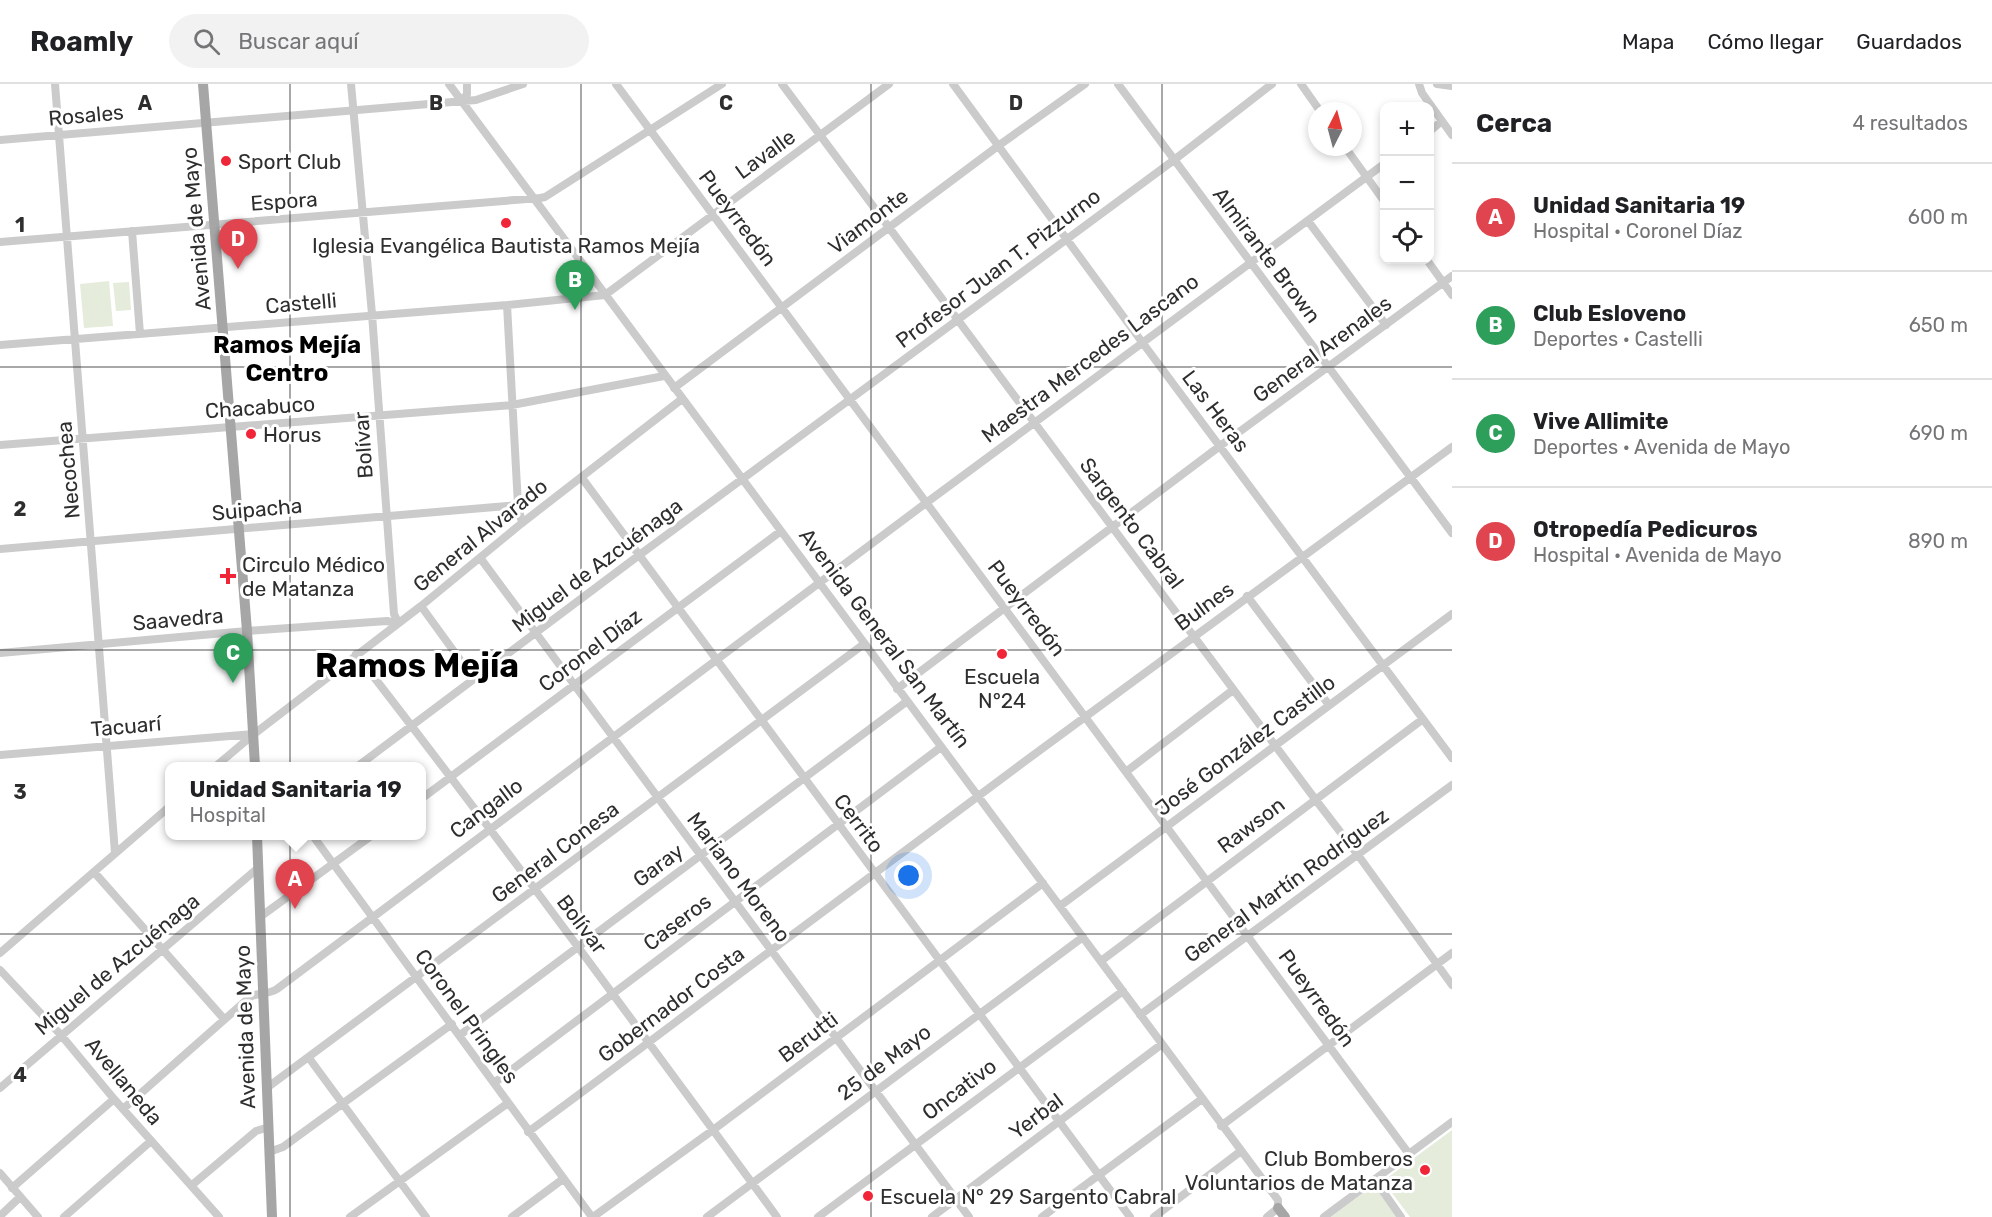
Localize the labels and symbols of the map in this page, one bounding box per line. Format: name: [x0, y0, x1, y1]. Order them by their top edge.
text: A: [138, 91, 153, 115]
text: B: [429, 91, 443, 115]
text: C: [719, 91, 733, 115]
text: D: [1009, 91, 1023, 115]
street label: Rosales: [47, 99, 125, 131]
north arrow: [1308, 102, 1362, 156]
street label: Lavalle: [730, 124, 800, 184]
street label: Avenida de Mayo: [176, 146, 216, 312]
place label: Sport Club: [238, 149, 341, 174]
marker: Sport Club: [219, 154, 233, 168]
street label: Pueyrredón: [694, 165, 782, 271]
street label: Almirante Brown: [1208, 182, 1326, 328]
street label: Viamonte: [823, 183, 913, 259]
street label: Profesor Juan T. Pizzurno: [891, 183, 1105, 353]
street label: Espora: [250, 186, 318, 216]
text: 1: [15, 213, 25, 237]
marker: Iglesia Evangélica Bautista Ramos Mejía: [499, 216, 513, 230]
pin: D: [218, 220, 258, 269]
place label: Iglesia Evangélica Bautista Ramos Mejía: [312, 233, 700, 258]
pin: B: [556, 260, 594, 310]
street label: Maestra Mercedes Lascano: [977, 268, 1203, 448]
street label: Castelli: [264, 287, 338, 319]
street label: General Arenales: [1248, 290, 1396, 408]
district label: Ramos Mejía Centro: [213, 331, 361, 387]
street label: Las Heras: [1177, 365, 1255, 457]
street label: Chacabuco: [204, 391, 316, 423]
street label: Bolívar: [348, 411, 378, 479]
street label: Necochea: [51, 420, 85, 520]
place label: Horus: [263, 422, 321, 447]
marker: Horus: [244, 427, 258, 441]
street label: Sargento Cabral: [1075, 453, 1189, 593]
street label: General Alvarado: [408, 473, 552, 597]
street label: Suipacha: [211, 493, 303, 525]
street label: Miguel de Azcuénaga: [507, 493, 687, 637]
text: 2: [14, 497, 27, 521]
street label: Avenida General San Martín: [794, 523, 976, 753]
place label: Circulo Médico de Matanza: [242, 552, 385, 601]
street label: Pueyrredón: [983, 555, 1071, 661]
marker: Circulo Médico de Matanza: [219, 567, 237, 585]
street label: Bulnes: [1170, 576, 1238, 636]
street label: Saavedra: [132, 603, 224, 635]
street label: Coronel Díaz: [534, 603, 646, 697]
pin: C: [214, 634, 252, 683]
district label: Ramos Mejía: [315, 646, 519, 685]
marker: Escuela N°24: [995, 647, 1009, 661]
place label: Escuela N°24: [964, 664, 1040, 713]
street label: José González Castillo: [1150, 669, 1340, 821]
street label: Tacuarí: [90, 710, 163, 742]
street label: Cangallo: [445, 773, 527, 843]
text: 3: [13, 780, 27, 804]
street label: Cerrito: [829, 789, 889, 857]
street label: Rawson: [1213, 792, 1289, 858]
street label: General Conesa: [486, 796, 624, 908]
street label: General Martín Rodríguez: [1179, 802, 1393, 968]
street label: Mariano Moreno: [682, 807, 796, 947]
street label: Garay: [628, 838, 688, 892]
pin: A: [276, 860, 314, 909]
your location: [894, 861, 923, 890]
street label: Miguel de Azcuénaga: [30, 888, 204, 1040]
street label: Caseros: [638, 888, 716, 956]
street label: Bolívar: [552, 890, 612, 958]
street label: Gobernador Costa: [593, 941, 749, 1067]
street label: Coronel Pringles: [410, 944, 524, 1088]
street label: Avenida de Mayo: [230, 945, 260, 1109]
street label: Pueyrredón: [1273, 945, 1361, 1051]
street label: Berutti: [773, 1007, 843, 1067]
street label: 25 de Mayo: [832, 1019, 936, 1105]
street label: Avellaneda: [80, 1032, 168, 1130]
street label: Oncativo: [917, 1053, 1001, 1125]
text: 4: [13, 1063, 27, 1087]
street label: Yerbal: [1004, 1088, 1068, 1144]
place label: Club Bomberos Voluntarios de Matanza: [1185, 1146, 1413, 1195]
marker: Club Bomberos Voluntarios de Matanza: [1418, 1163, 1432, 1177]
place label: Escuela N° 29 Sargento Cabral: [880, 1184, 1176, 1209]
marker: Escuela N° 29 Sargento Cabral: [861, 1189, 875, 1203]

